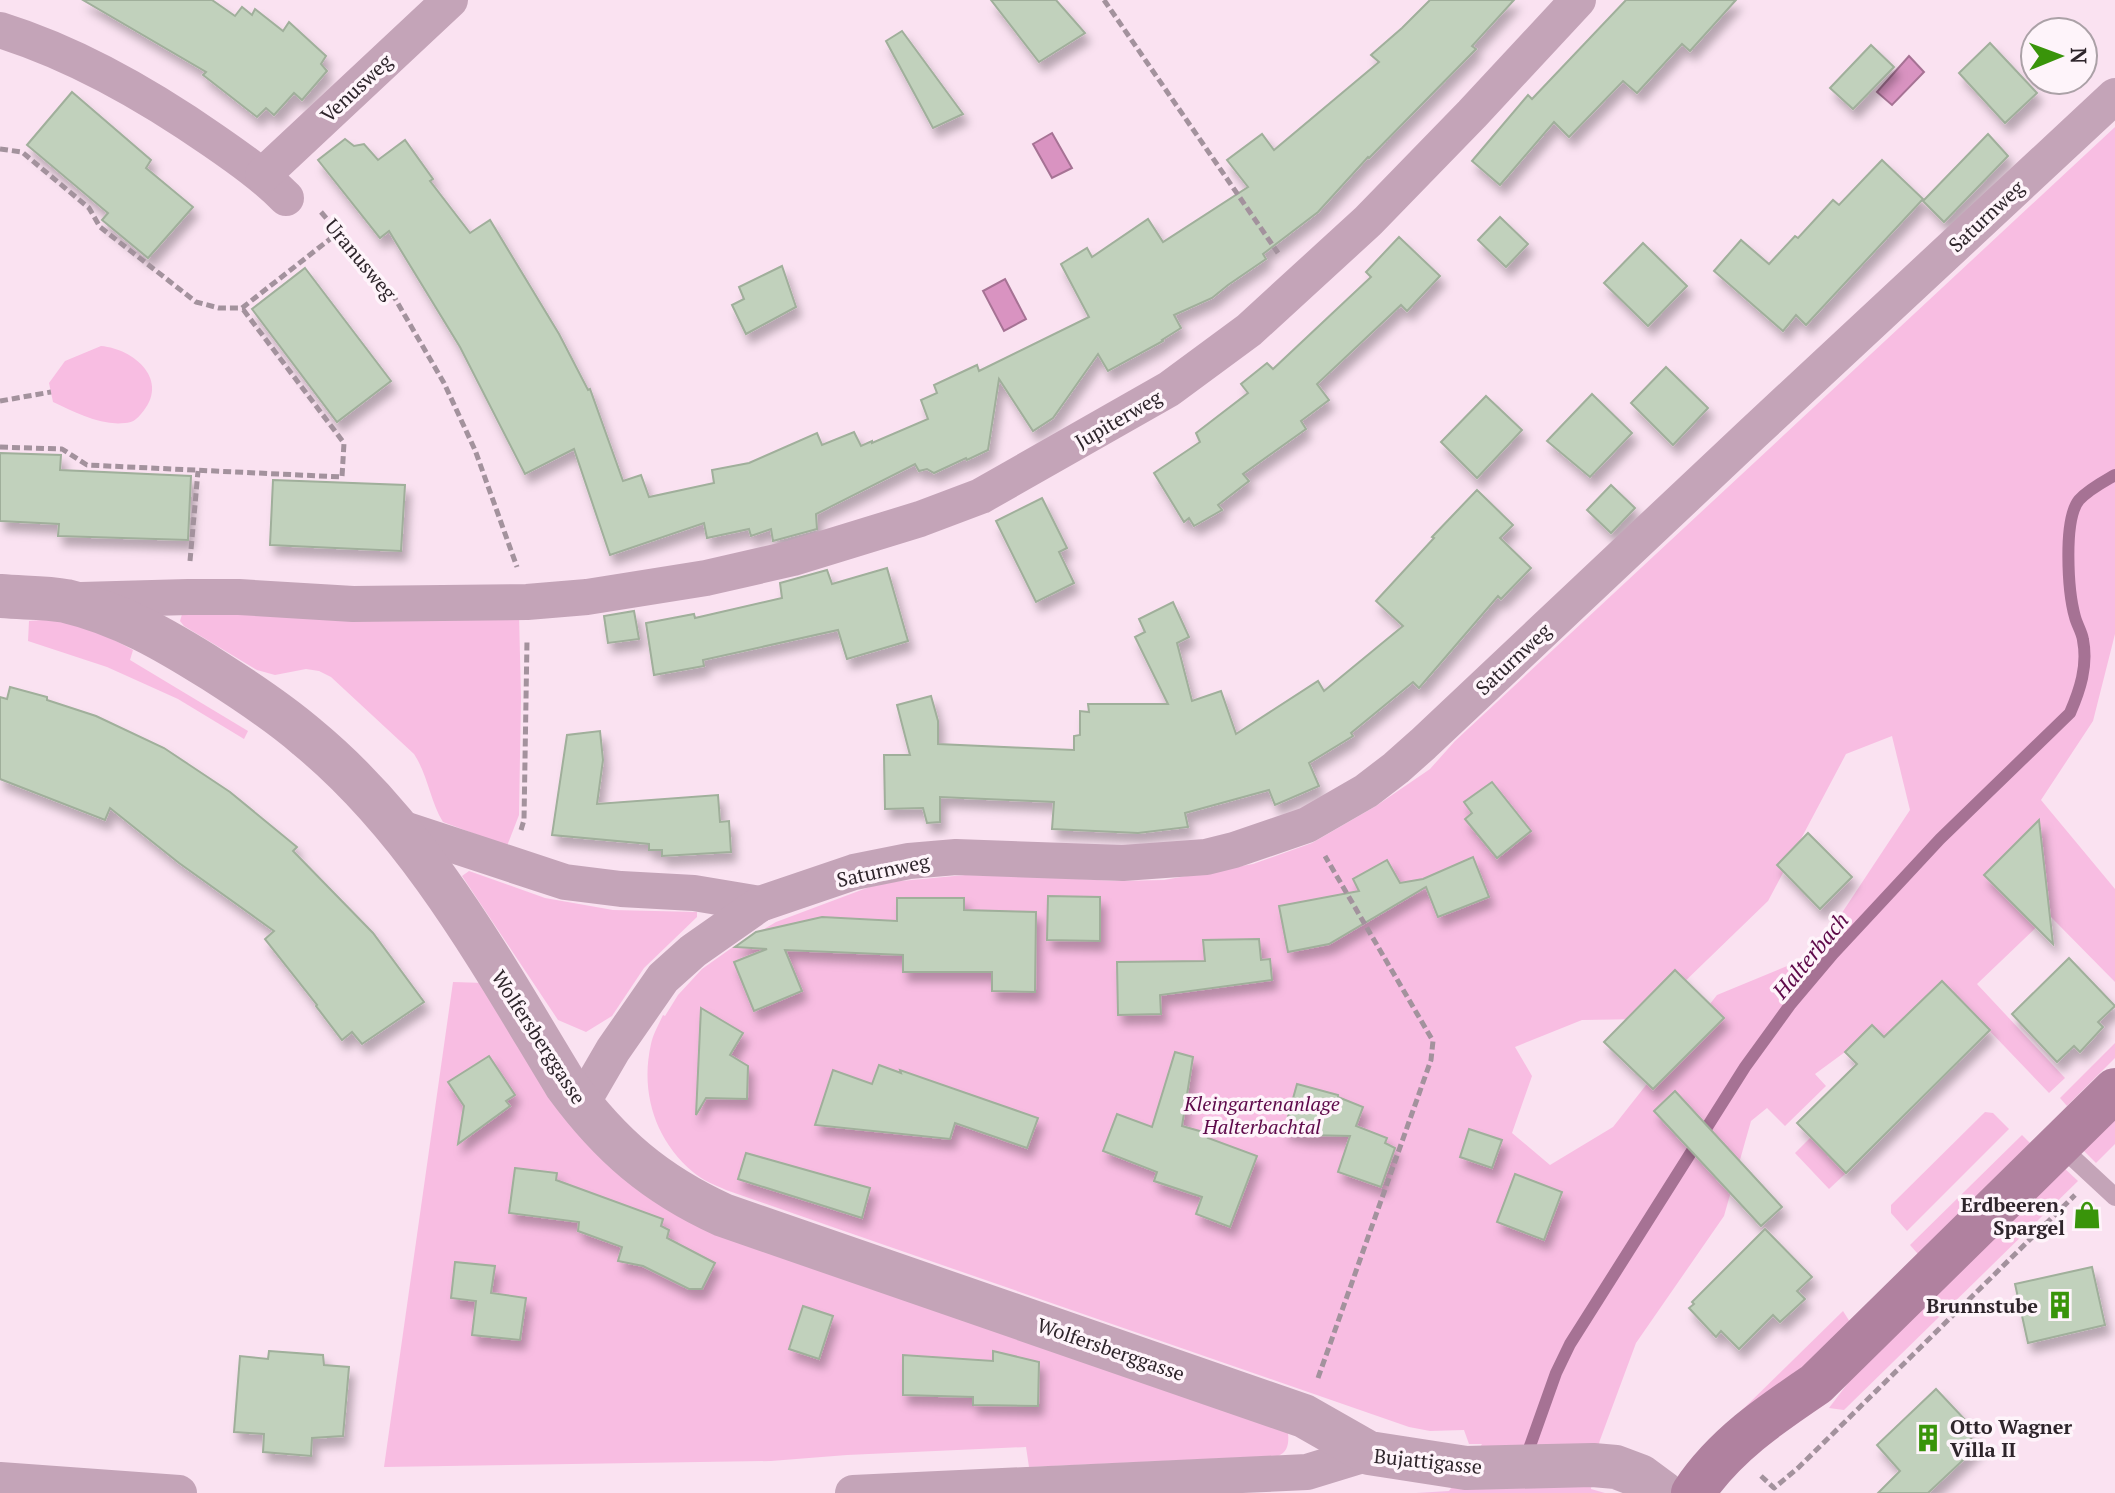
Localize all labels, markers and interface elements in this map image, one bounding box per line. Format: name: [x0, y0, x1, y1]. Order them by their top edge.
north arrow: [2019, 16, 2099, 96]
text: N: [2065, 47, 2094, 65]
street label: Venusweg: [314, 48, 398, 128]
street label: Saturnweg: [1942, 174, 2030, 258]
street label: Uranusweg: [319, 213, 403, 306]
street label: Jupiterweg: [1070, 383, 1167, 455]
street label: Saturnweg: [1469, 617, 1557, 701]
street label: Saturnweg: [834, 847, 932, 893]
water label: Halterbach: [1765, 906, 1855, 1005]
street label: Wolfersberggasse: [486, 965, 592, 1109]
park label: Kleingartenanlage Halterbachtal: [1183, 1090, 1340, 1140]
place label: Erdbeeren, Spargel: [1961, 1191, 2065, 1241]
shop icon: Erdbeeren, Spargel: [2072, 1200, 2102, 1230]
building icon: Brunnstube: [2045, 1290, 2075, 1320]
place label: Brunnstube: [1926, 1292, 2038, 1319]
street label: Wolfersberggasse: [1034, 1311, 1188, 1387]
place label: Otto Wagner Villa II: [1950, 1413, 2072, 1463]
building icon: Otto Wagner Villa II: [1913, 1423, 1943, 1453]
street label: Bujattigasse: [1373, 1442, 1483, 1480]

